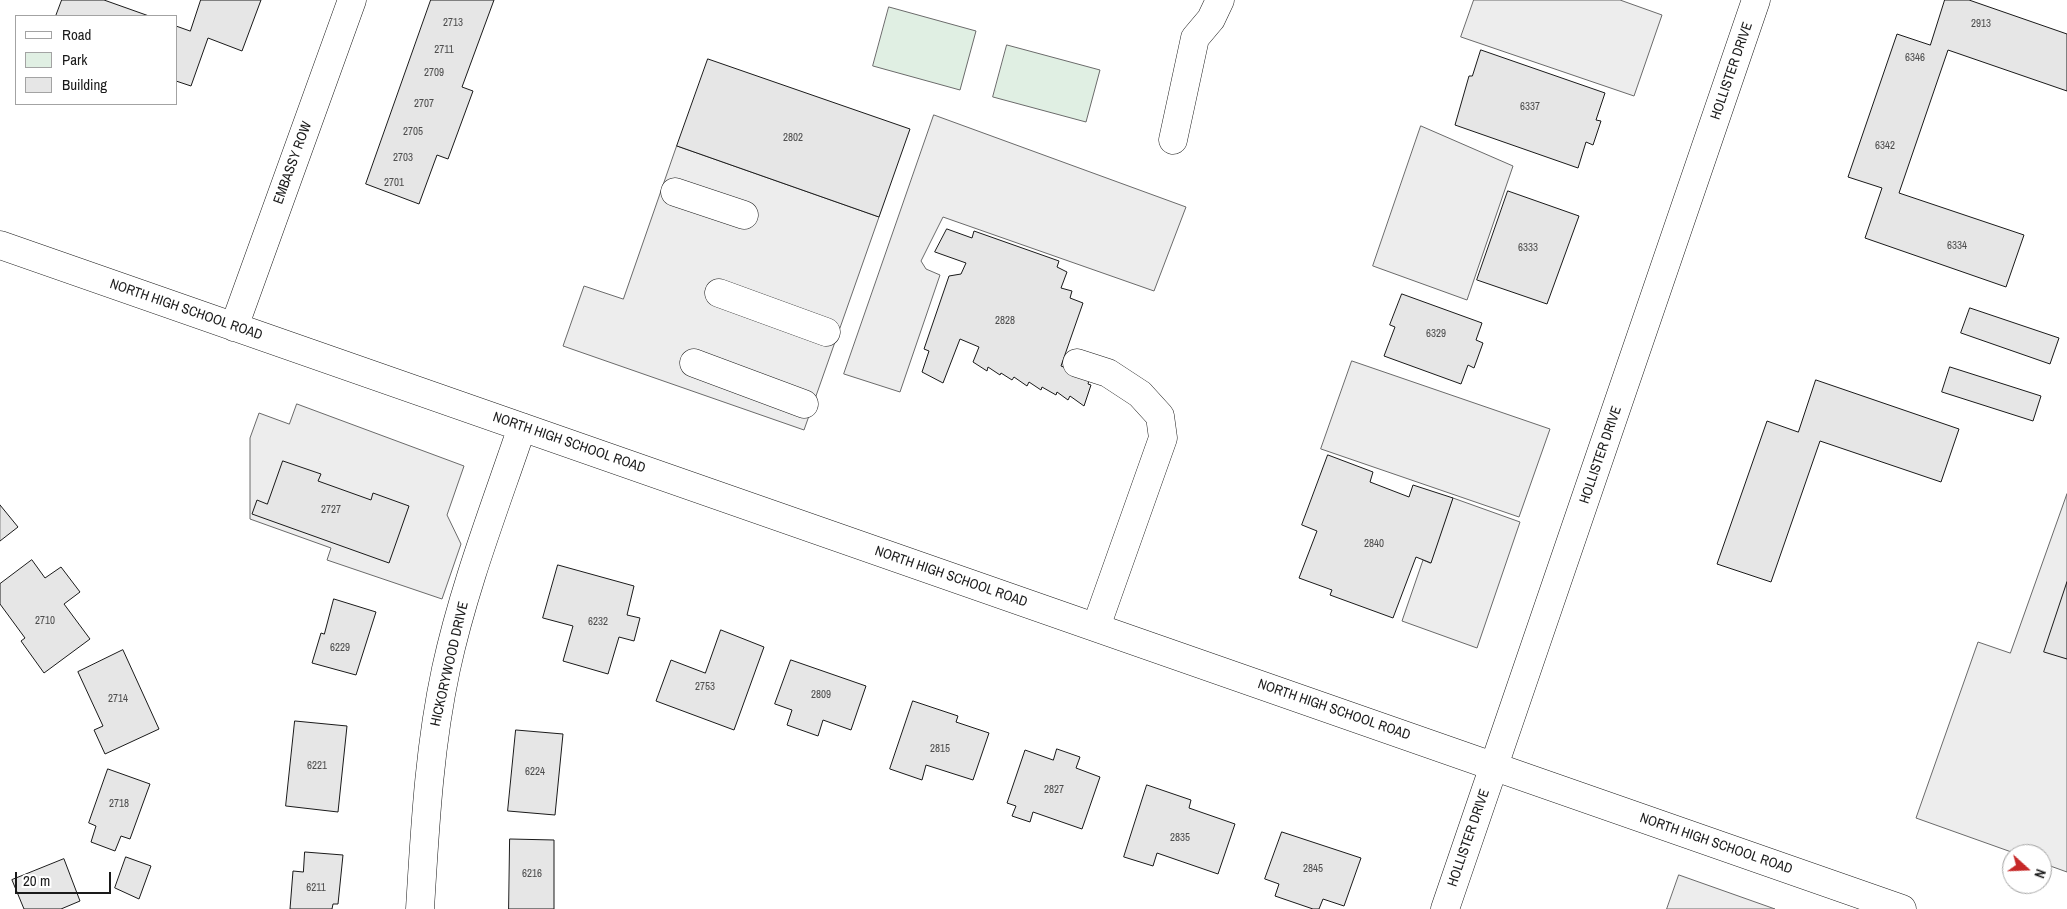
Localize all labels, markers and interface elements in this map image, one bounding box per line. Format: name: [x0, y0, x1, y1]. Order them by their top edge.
legend: [15, 15, 178, 105]
house number: 2713: [443, 16, 463, 30]
house number: 2913: [1971, 17, 1991, 31]
street label: HOLLISTER DRIVE: [1707, 20, 1757, 122]
text: Road: [62, 24, 91, 45]
house number: 2711: [434, 43, 454, 57]
text: Park: [62, 49, 87, 70]
house number: 6346: [1905, 51, 1925, 65]
house number: 2709: [424, 66, 444, 80]
text: Building: [62, 74, 107, 95]
house number: 2707: [414, 97, 434, 111]
house number: 6337: [1520, 100, 1540, 114]
street label: EMBASSY ROW: [270, 119, 316, 207]
house number: 2705: [403, 125, 423, 139]
house number: 2802: [783, 131, 803, 145]
house number: 6342: [1875, 139, 1895, 153]
house number: 2703: [393, 151, 413, 165]
house number: 2701: [384, 176, 404, 190]
house number: 6334: [1947, 239, 1967, 253]
house number: 6333: [1518, 241, 1538, 255]
street label: NORTH HIGH SCHOOL ROAD: [107, 276, 265, 344]
house number: 2828: [995, 314, 1015, 328]
house number: 6329: [1426, 327, 1446, 341]
street label: HOLLISTER DRIVE: [1576, 404, 1626, 506]
street label: NORTH HIGH SCHOOL ROAD: [490, 409, 648, 477]
house number: 2727: [321, 503, 341, 517]
house number: 2840: [1364, 537, 1384, 551]
street label: NORTH HIGH SCHOOL ROAD: [872, 543, 1030, 611]
street label: HICKORYWOOD DRIVE: [427, 600, 473, 728]
house number: 2710: [35, 614, 55, 628]
house number: 6232: [588, 615, 608, 629]
house number: 6229: [330, 641, 350, 655]
street label: NORTH HIGH SCHOOL ROAD: [1255, 676, 1413, 744]
house number: 2753: [695, 680, 715, 694]
house number: 2809: [811, 688, 831, 702]
house number: 2714: [108, 692, 128, 706]
house number: 2815: [930, 742, 950, 756]
house number: 6221: [307, 759, 327, 773]
house number: 6224: [525, 765, 545, 779]
house number: 2827: [1044, 783, 1064, 797]
street label: HOLLISTER DRIVE: [1444, 787, 1494, 889]
house number: 2718: [109, 797, 129, 811]
street label: NORTH HIGH SCHOOL ROAD: [1637, 810, 1795, 878]
house number: 2835: [1170, 831, 1190, 845]
north arrow: [2002, 844, 2052, 894]
scale bar: [18, 862, 114, 894]
house number: 2845: [1303, 862, 1323, 876]
house number: 6216: [522, 867, 542, 881]
text: N: [2030, 867, 2050, 881]
text: 20 m: [23, 870, 50, 891]
house number: 6211: [306, 881, 326, 895]

